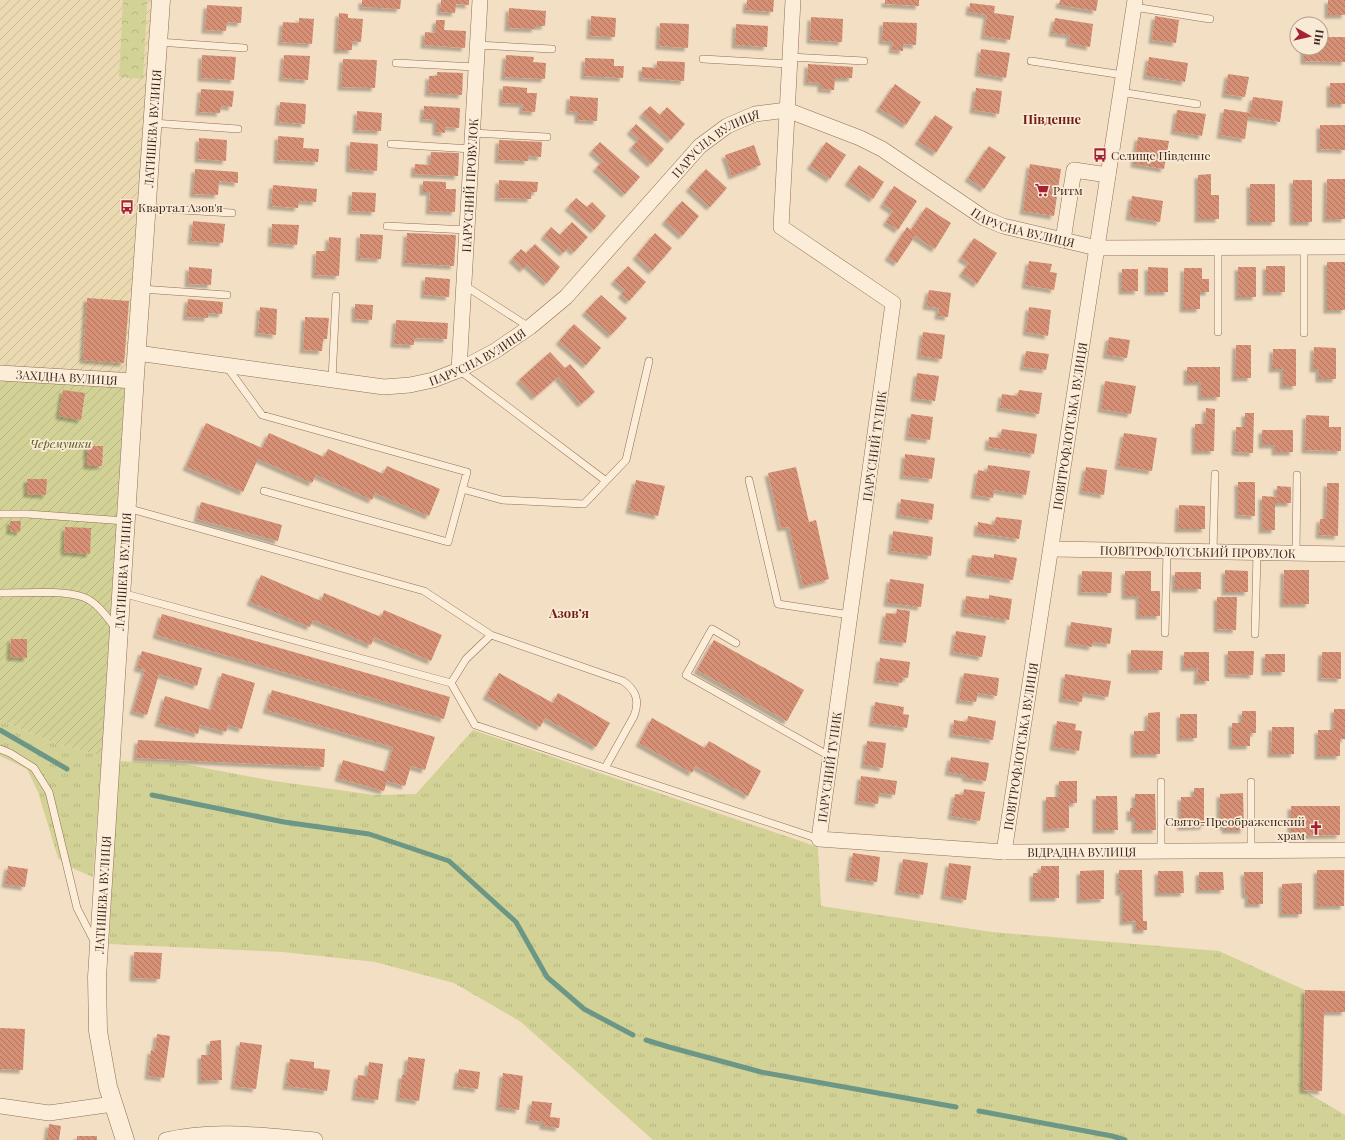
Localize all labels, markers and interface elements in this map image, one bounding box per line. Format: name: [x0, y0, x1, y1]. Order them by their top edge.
north arrow: [1289, 16, 1329, 56]
text: Пн: [1311, 29, 1328, 46]
street label: ЛАТИШЕВА ВУЛИЦЯ: [140, 69, 164, 189]
street label: ПАРУСНА ВУЛИЦЯ: [668, 106, 760, 181]
district label: Південне: [1023, 110, 1082, 127]
street label: ПАРУСНИЙ ПРОВУЛОК: [458, 118, 481, 253]
bus stop icon: Селище Південне: [1092, 147, 1108, 163]
place label: Селище Південне: [1111, 147, 1211, 163]
supermarket icon: Ритм: [1034, 182, 1050, 198]
place label: Ритм: [1053, 182, 1083, 198]
bus stop icon: Квартал Азов'я: [119, 199, 135, 215]
place label: Квартал Азов'я: [138, 199, 223, 215]
street label: ПАРУСНА ВУЛИЦЯ: [968, 204, 1076, 251]
street label: ПАРУСНА ВУЛИЦЯ: [426, 324, 529, 389]
street label: ПОВІТРОФЛОТСЬКА ВУЛИЦЯ: [1049, 341, 1090, 511]
street label: ЗАХІДНА ВУЛИЦЯ: [16, 366, 118, 388]
street label: ПАРУСНИЙ ТУПИК: [858, 389, 890, 503]
park label: Черемушки: [30, 435, 92, 451]
street label: ЛАТИШЕВА ВУЛИЦЯ: [111, 512, 134, 632]
street label: ПОВІТРОФЛОТСЬКИЙ ПРОВУЛОК: [1100, 542, 1296, 561]
district label: Азов’я: [548, 604, 590, 621]
street label: ПОВІТРОФЛОТСЬКА ВУЛИЦЯ: [999, 661, 1041, 831]
street label: ПАРУСНИЙ ТУПИК: [813, 710, 845, 824]
place label: Свято-Преображенский храм: [1165, 813, 1305, 843]
church icon: Свято-Преображенский храм: [1308, 820, 1324, 836]
street label: ЛАТИШЕВА ВУЛИЦЯ: [90, 835, 114, 955]
street label: ВІДРАДНА ВУЛИЦЯ: [1027, 843, 1137, 860]

